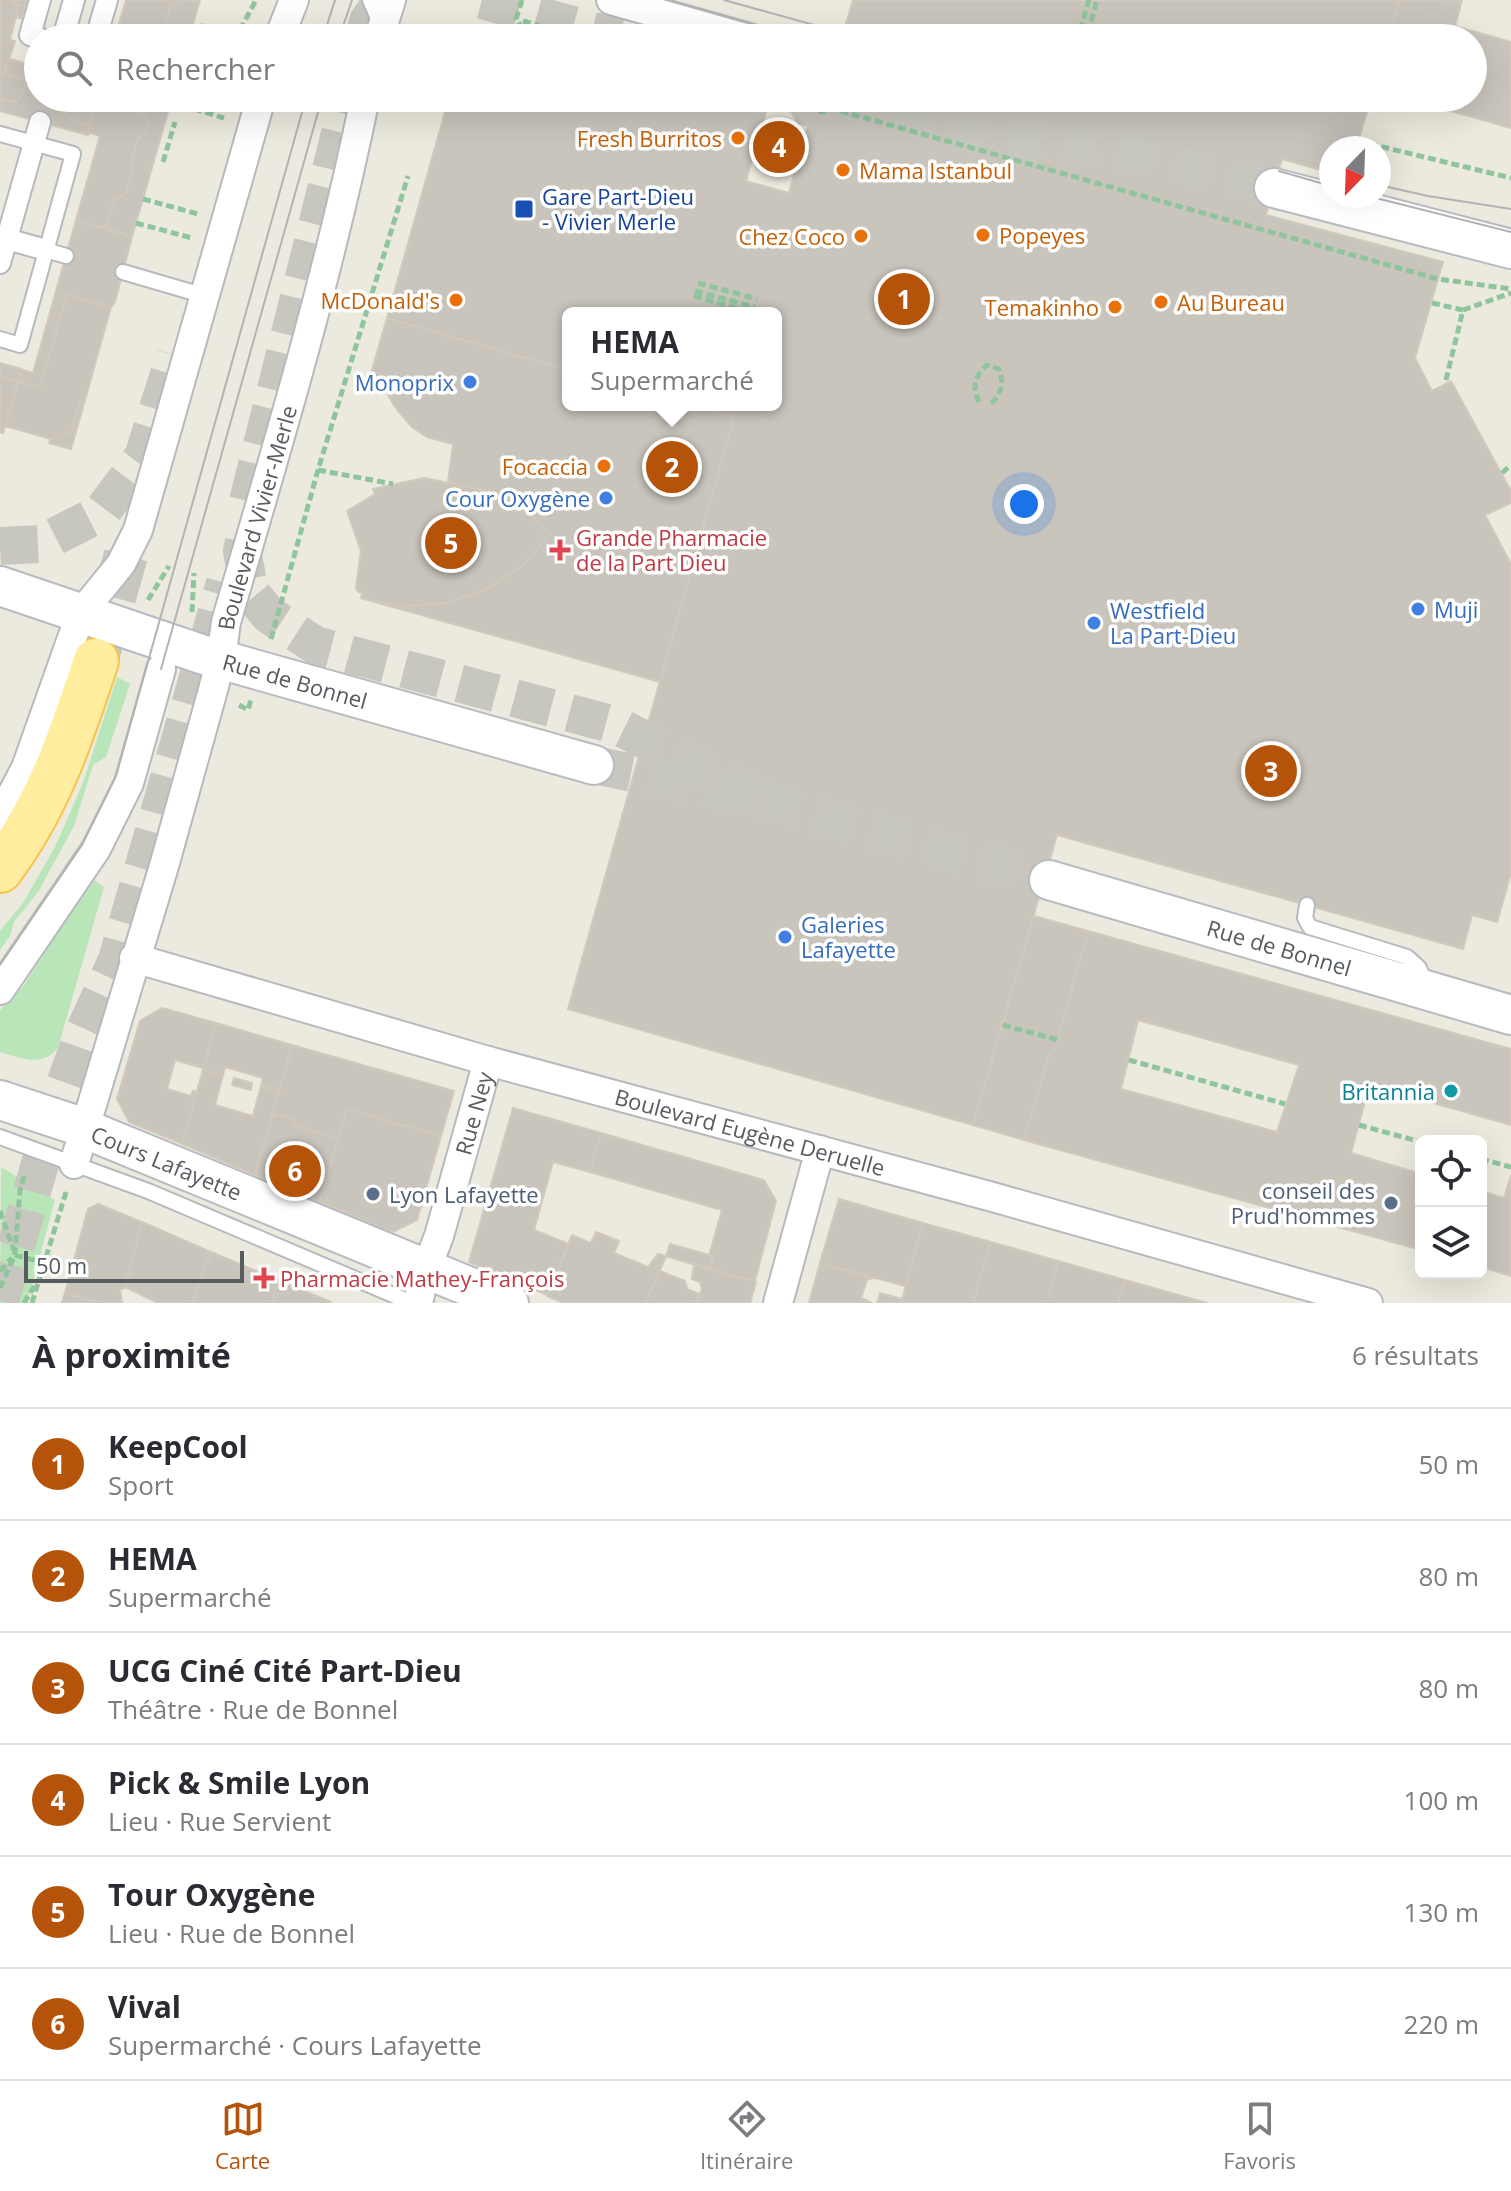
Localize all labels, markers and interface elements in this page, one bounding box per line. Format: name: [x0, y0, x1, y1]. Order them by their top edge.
search box: [24, 24, 1487, 112]
icon: search: [52, 46, 96, 90]
text: Rechercher: [116, 48, 275, 89]
pin: 4: [753, 117, 805, 177]
place label: Fresh Burritos: [577, 123, 722, 153]
marker: Fresh Burritos: [729, 129, 747, 147]
north arrow: [1319, 136, 1391, 208]
place label: Mama Istanbul: [859, 155, 1012, 185]
marker: Mama Istanbul: [834, 161, 852, 179]
place label: Gare Part-Dieu - Vivier Merle: [542, 181, 694, 236]
marker: Gare Part-Dieu - Vivier Merle: [513, 198, 535, 220]
place label: Popeyes: [999, 220, 1085, 250]
place label: Chez Coco: [738, 221, 845, 251]
marker: Popeyes: [974, 226, 992, 244]
marker: Chez Coco: [852, 227, 870, 245]
pin: 1: [878, 269, 930, 329]
place label: McDonald's: [320, 285, 440, 315]
place label: Au Bureau: [1177, 287, 1285, 317]
marker: McDonald's: [447, 291, 465, 309]
place label: Temakinho: [985, 292, 1099, 322]
marker: Au Bureau: [1152, 293, 1170, 311]
marker: Temakinho: [1106, 298, 1124, 316]
popup: [562, 307, 782, 411]
text: HEMA: [590, 321, 679, 362]
text: Supermarché: [590, 362, 754, 398]
place label: Monoprix: [355, 367, 454, 397]
marker: Monoprix: [461, 373, 479, 391]
street label: Boulevard Vivier-Merle: [210, 402, 303, 632]
pin: 2: [646, 437, 698, 497]
place label: Focaccia: [502, 451, 588, 481]
marker: Focaccia: [595, 457, 613, 475]
place label: Cour Oxygène: [445, 483, 590, 513]
your location: [1004, 484, 1044, 524]
marker: Cour Oxygène: [597, 489, 615, 507]
pin: 5: [425, 513, 477, 573]
place label: Grande Pharmacie de la Part Dieu: [576, 522, 767, 577]
marker: Grande Pharmacie de la Part Dieu: [551, 541, 569, 559]
place label: Muji: [1434, 594, 1478, 624]
place label: Westfield La Part-Dieu: [1110, 595, 1236, 650]
marker: Muji: [1409, 600, 1427, 618]
marker: Westfield La Part-Dieu: [1085, 614, 1103, 632]
street label: Rue de Bonnel: [219, 646, 371, 715]
pin: 3: [1245, 741, 1297, 801]
place label: Galeries Lafayette: [801, 909, 896, 964]
street label: Rue de Bonnel: [1204, 912, 1355, 983]
marker: Galeries Lafayette: [776, 928, 794, 946]
street label: Rue Ney: [447, 1067, 500, 1158]
place label: Britannia: [1341, 1076, 1435, 1106]
street label: Boulevard Eugène Deruelle: [612, 1081, 888, 1182]
marker: Britannia: [1442, 1082, 1460, 1100]
street label: Cours Lafayette: [87, 1118, 247, 1207]
map controls: [1415, 1135, 1487, 1279]
button: locate: [1415, 1135, 1487, 1207]
pin: 6: [269, 1141, 321, 1201]
place label: conseil des Prud'hommes: [1231, 1175, 1375, 1230]
place label: Lyon Lafayette: [389, 1179, 539, 1209]
marker: Lyon Lafayette: [364, 1185, 382, 1203]
marker: conseil des Prud'hommes: [1382, 1194, 1400, 1212]
button: layers: [1415, 1207, 1487, 1279]
scale bar: [24, 1247, 244, 1283]
text: 50 m: [36, 1250, 87, 1280]
place label: Pharmacie Mathey-François: [280, 1263, 564, 1293]
marker: Pharmacie Mathey-François: [255, 1269, 273, 1287]
text: À proximité: [32, 1332, 231, 1378]
text: 6 résultats: [1352, 1337, 1479, 1373]
text: KeepCool: [108, 1426, 248, 1467]
text: 1: [51, 1446, 65, 1482]
text: 50 m: [1418, 1446, 1479, 1482]
text: Sport: [108, 1467, 174, 1503]
text: HEMA: [108, 1538, 197, 1579]
text: 2: [51, 1558, 65, 1594]
text: 80 m: [1418, 1558, 1479, 1594]
text: Supermarché: [108, 1579, 271, 1615]
text: UCG Ciné Cité Part-Dieu: [108, 1650, 462, 1691]
text: 3: [51, 1670, 65, 1706]
text: 80 m: [1418, 1670, 1479, 1706]
text: Théâtre · Rue de Bonnel: [108, 1691, 398, 1727]
text: Pick & Smile Lyon: [108, 1762, 370, 1803]
text: 4: [51, 1782, 65, 1818]
text: 100 m: [1404, 1782, 1479, 1818]
text: Lieu · Rue Servient: [108, 1803, 331, 1839]
text: Tour Oxygène: [108, 1874, 315, 1915]
text: 5: [51, 1894, 65, 1930]
text: 130 m: [1404, 1894, 1479, 1930]
text: Lieu · Rue de Bonnel: [108, 1915, 355, 1951]
text: Vival: [108, 1986, 181, 2027]
text: 6: [51, 2006, 65, 2042]
text: 220 m: [1404, 2006, 1479, 2042]
text: Supermarché · Cours Lafayette: [108, 2027, 482, 2063]
tab: Carte: [215, 2097, 270, 2175]
tab: Itinéraire: [700, 2097, 793, 2175]
tab: Favoris: [1223, 2097, 1296, 2175]

